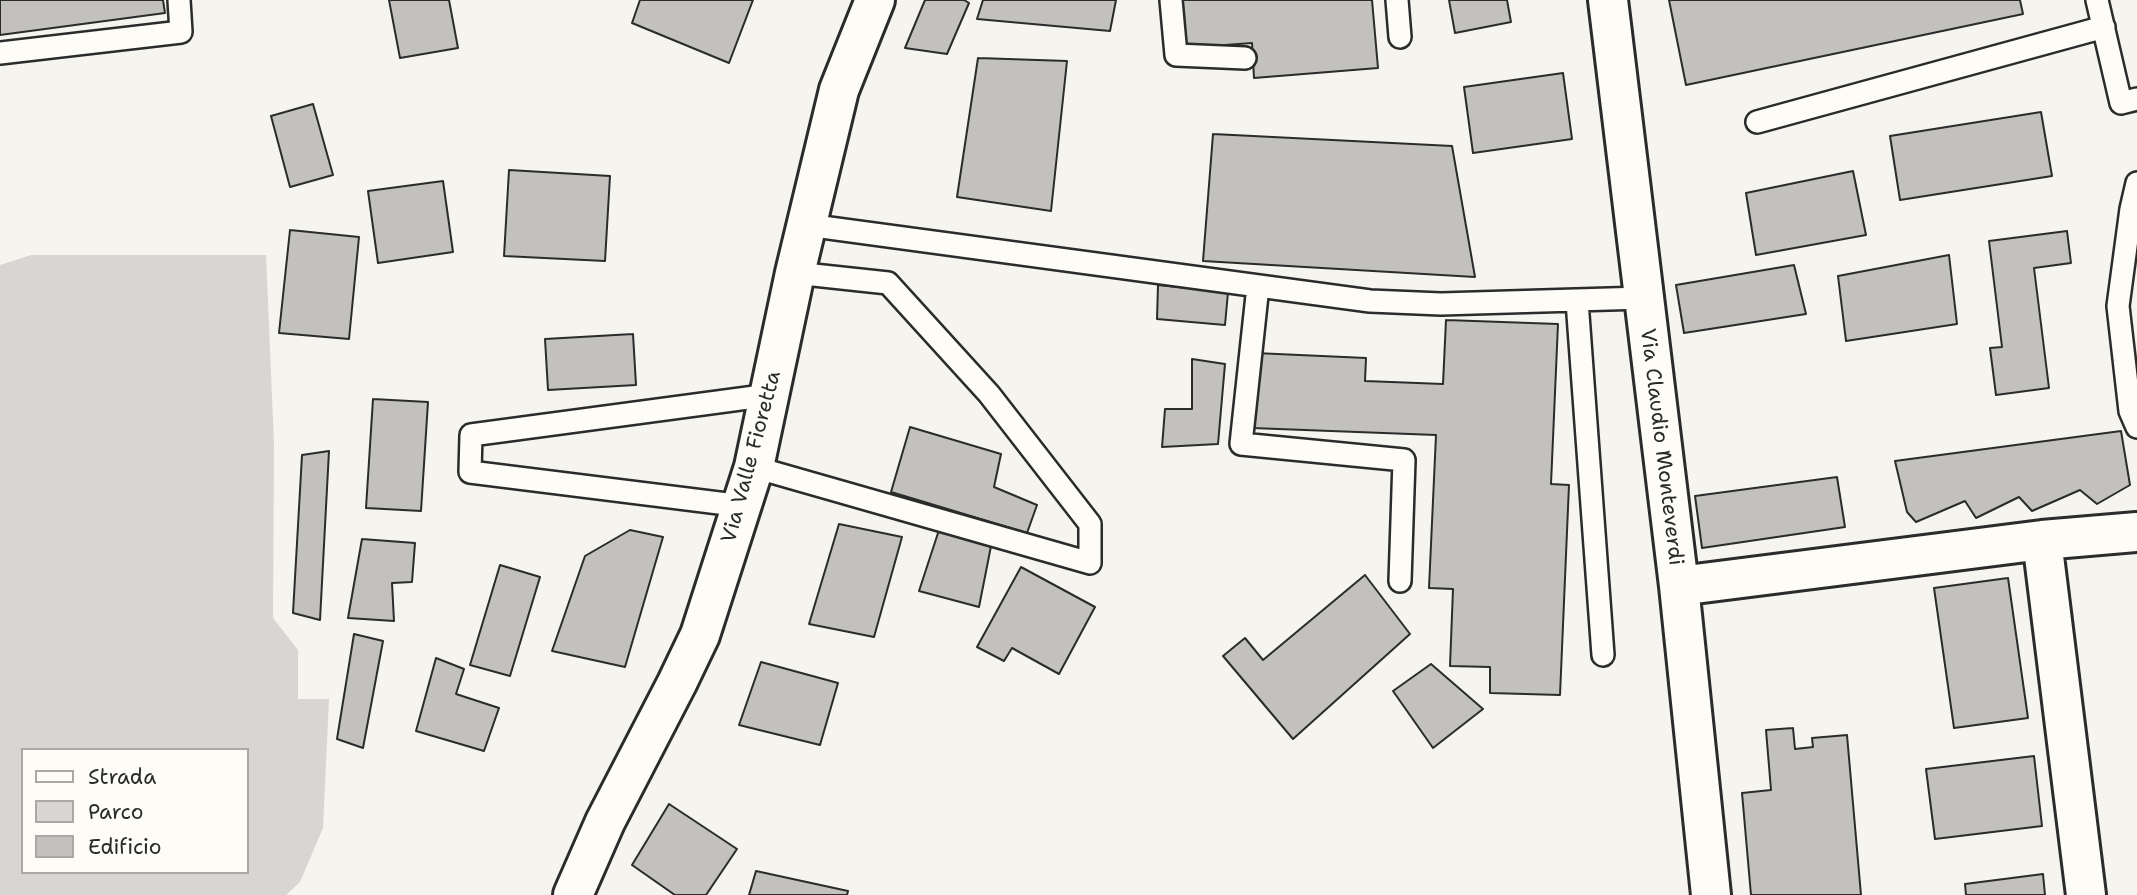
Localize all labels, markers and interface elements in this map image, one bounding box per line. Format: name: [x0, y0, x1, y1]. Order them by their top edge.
street label: Via Claudio Monteverdi: [1634, 327, 1688, 567]
street label: Via Valle Fioretta: [717, 368, 787, 546]
legend: [21, 748, 248, 874]
text: Strada: [88, 763, 156, 791]
text: Parco: [88, 798, 143, 826]
text: Edificio: [88, 833, 161, 861]

